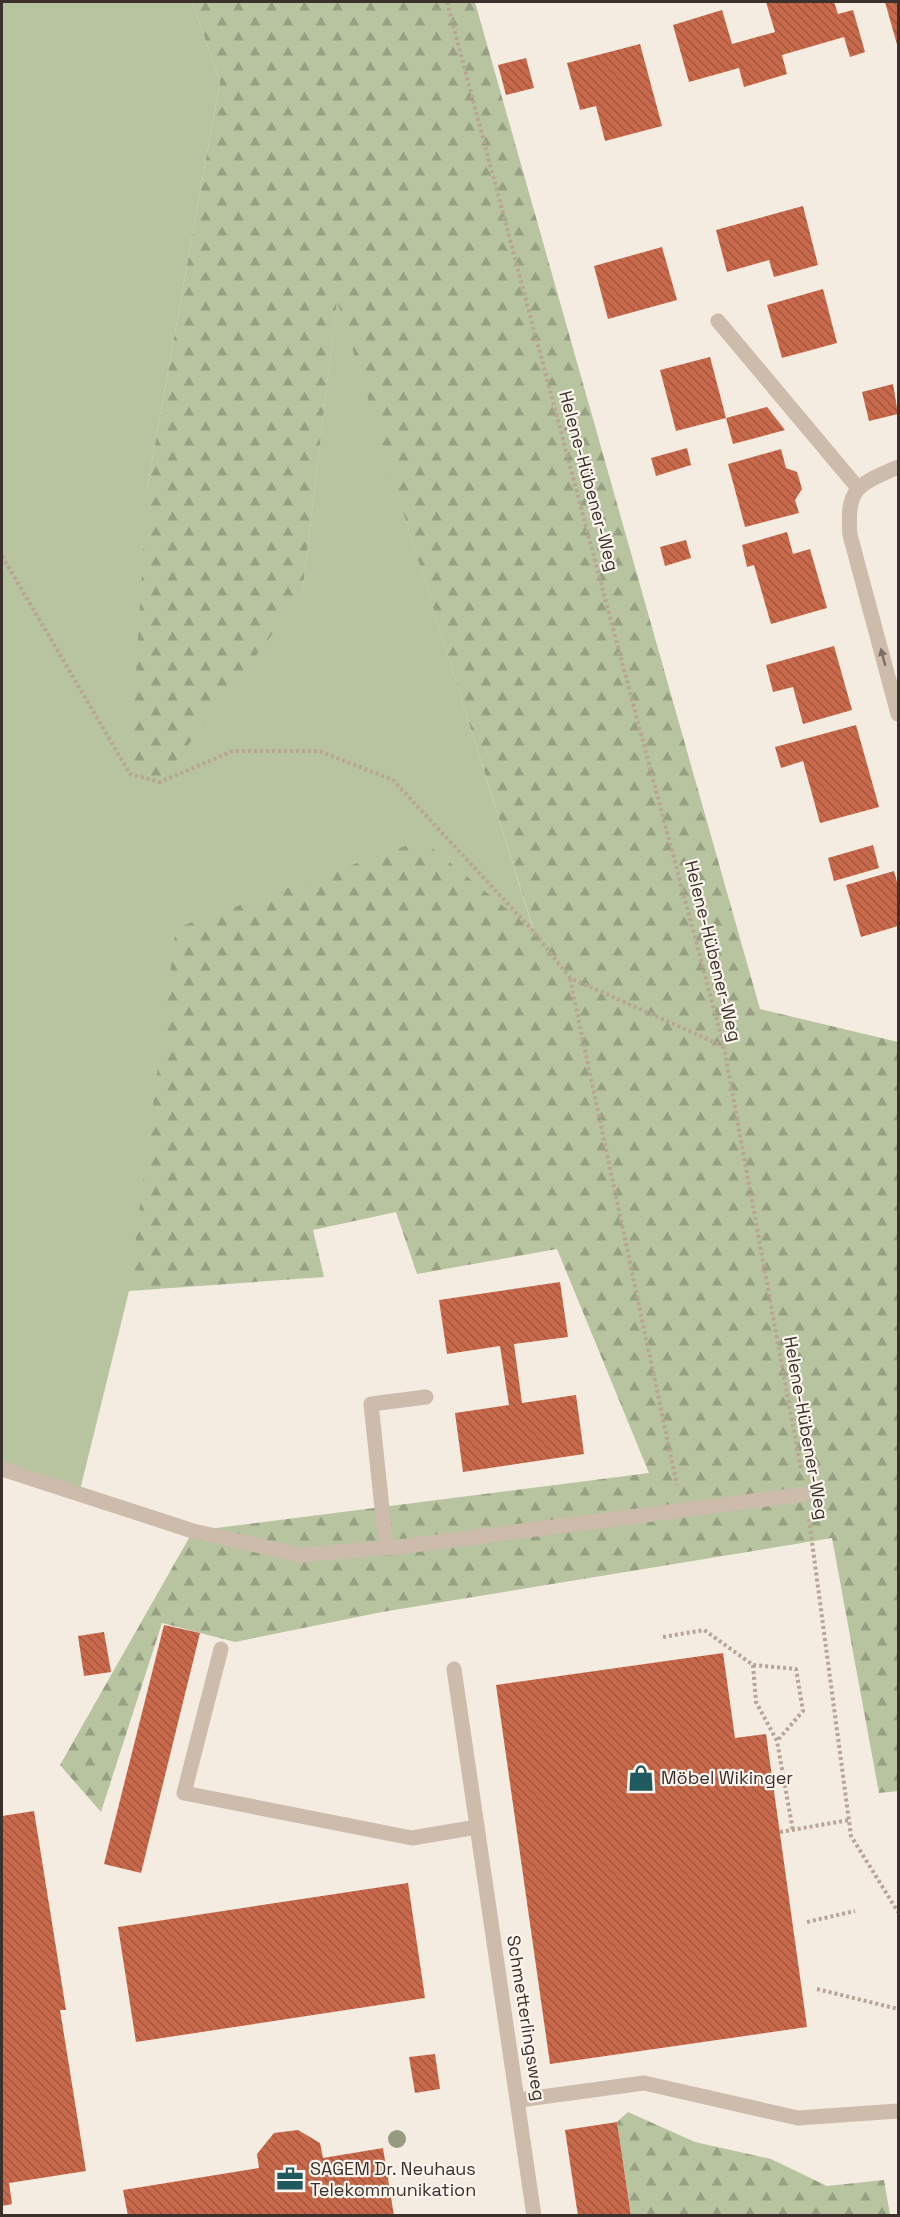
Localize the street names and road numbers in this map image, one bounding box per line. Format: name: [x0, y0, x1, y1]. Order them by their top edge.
street label: Helene-Hübener-Weg: [554, 388, 625, 574]
street label: Helene-Hübener-Weg: [680, 858, 747, 1044]
street label: Helene-Hübener-Weg: [779, 1334, 834, 1522]
street label: Schmetterlingsweg: [502, 1933, 551, 2103]

